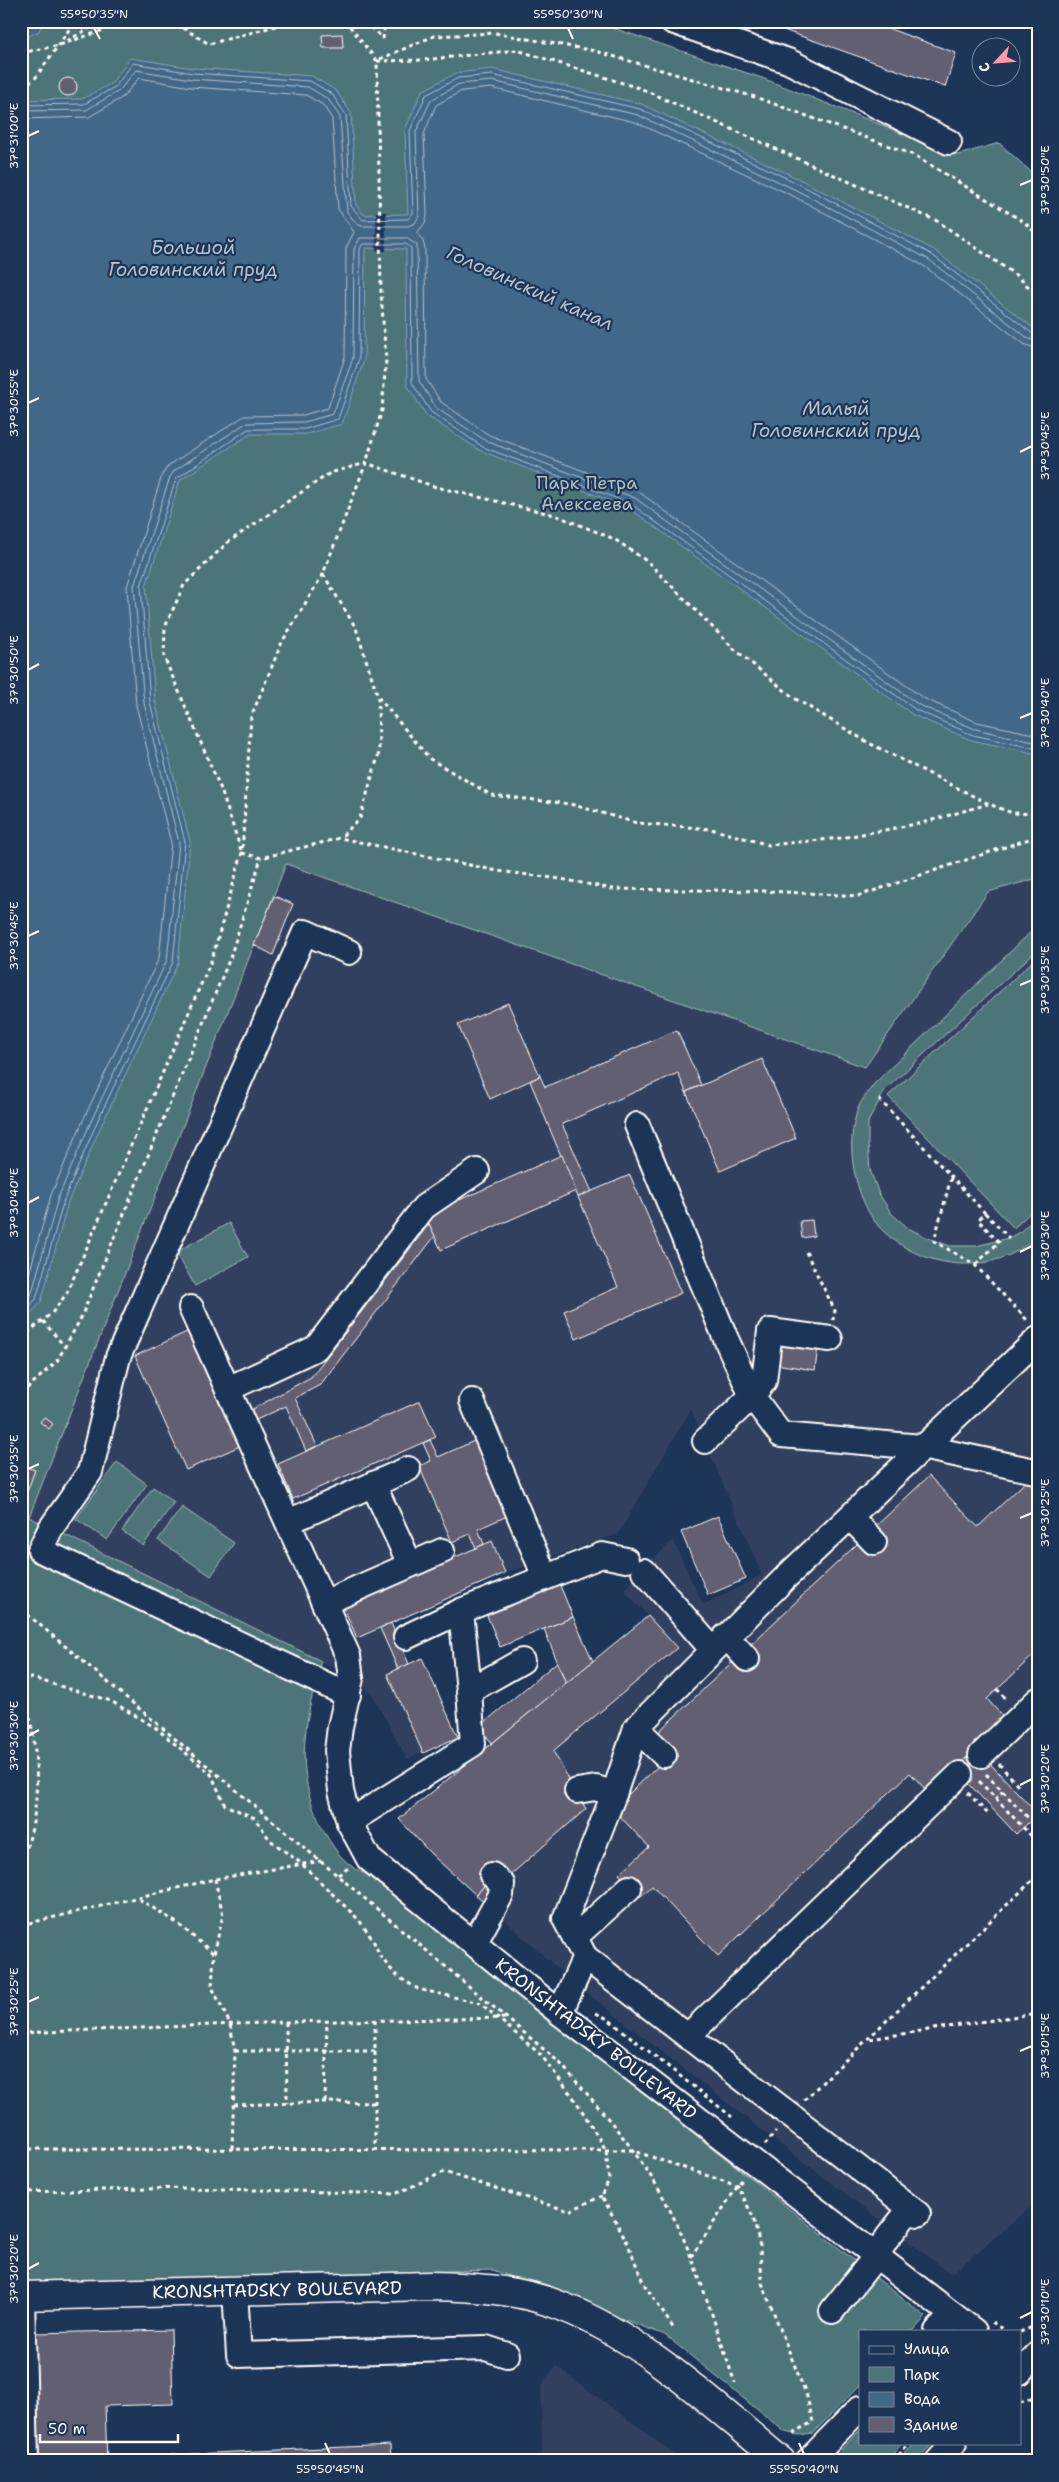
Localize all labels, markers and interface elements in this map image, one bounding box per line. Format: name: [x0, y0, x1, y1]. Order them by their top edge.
text: 55°50'35"N: [60, 6, 128, 22]
text: 55°50'30"N: [533, 6, 603, 22]
north arrow: [972, 38, 1022, 88]
text: С: [974, 60, 994, 76]
text: 37°31'00"E: [6, 103, 22, 169]
text: 37°30'50"E: [1037, 145, 1053, 215]
water label: Большой Головинский пруд: [108, 235, 278, 282]
water label: Головинский канал: [443, 240, 617, 336]
text: 37°30'55"E: [6, 369, 22, 437]
water label: Малый Головинский пруд: [751, 396, 921, 443]
text: 37°30'45"E: [1037, 412, 1053, 480]
park label: Парк Петра Алексеева: [537, 471, 637, 516]
text: 37°30'50"E: [6, 635, 22, 705]
text: 37°30'40"E: [1037, 678, 1053, 748]
text: 37°30'45"E: [6, 902, 22, 970]
text: 37°30'35"E: [1037, 945, 1053, 1015]
text: 37°30'40"E: [6, 1168, 22, 1238]
text: 37°30'30"E: [1037, 1211, 1053, 1281]
text: 37°30'35"E: [6, 1434, 22, 1504]
text: 37°30'25"E: [1037, 1478, 1053, 1548]
text: 37°30'30"E: [6, 1701, 22, 1771]
text: 37°30'20"E: [1037, 1744, 1053, 1814]
street label: KRONSHTADSKY BOULEVARD: [490, 1953, 702, 2125]
text: 37°30'25"E: [6, 1967, 22, 2037]
text: 37°30'15"E: [1037, 2013, 1053, 2079]
text: 37°30'20"E: [6, 2234, 22, 2304]
street label: KRONSHTADSKY BOULEVARD: [152, 2276, 402, 2304]
text: 37°30'10"E: [1037, 2278, 1053, 2346]
legend: [859, 2330, 1022, 2444]
text: Улица: [904, 2339, 950, 2359]
text: Парк: [904, 2365, 940, 2385]
text: Вода: [904, 2389, 941, 2409]
scale bar: [40, 2412, 178, 2444]
text: Здание: [904, 2415, 958, 2435]
text: 50 m: [48, 2419, 86, 2439]
text: 55°50'45"N: [296, 2461, 364, 2477]
text: 55°50'40"N: [769, 2461, 839, 2477]

